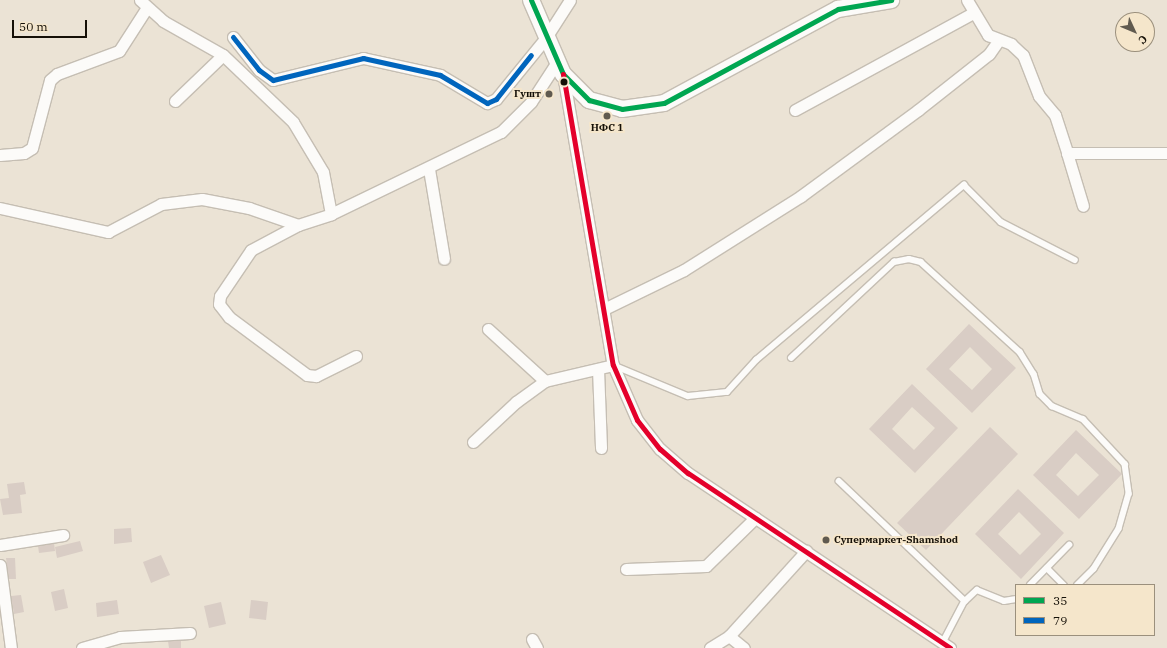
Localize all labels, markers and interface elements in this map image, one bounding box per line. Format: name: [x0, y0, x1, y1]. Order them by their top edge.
scale bar: [14, 12, 89, 38]
north arrow: [1115, 12, 1155, 52]
text: 50 m: [19, 19, 48, 34]
text: С: [1135, 32, 1150, 47]
unlabelled marker: [559, 77, 569, 87]
place label: Гушт: [514, 88, 541, 100]
marker: Гушт: [544, 89, 554, 99]
marker: НФС 1: [602, 111, 612, 121]
place label: НФС 1: [591, 122, 623, 134]
place label: Супермаркет-Shamshod: [834, 534, 958, 546]
marker: Супермаркет-Shamshod: [821, 535, 831, 545]
legend: [1015, 584, 1155, 636]
text: 35: [1053, 593, 1067, 608]
text: 79: [1053, 613, 1067, 628]

